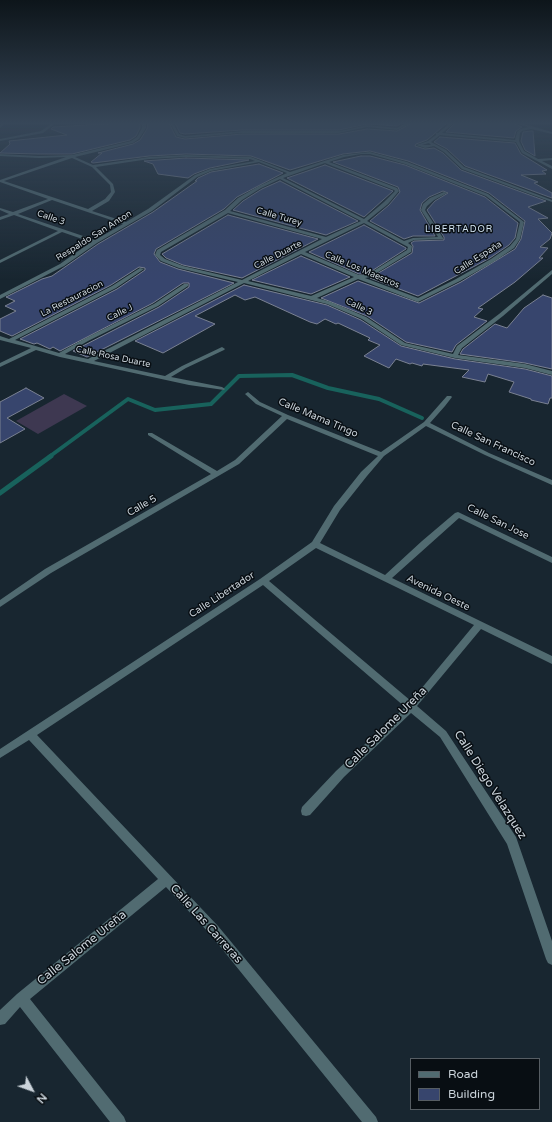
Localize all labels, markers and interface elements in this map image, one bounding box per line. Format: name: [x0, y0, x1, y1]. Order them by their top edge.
street label: Calle Turey: [255, 205, 303, 229]
street label: Calle 3: [36, 208, 66, 228]
street label: Respaldo San Anton: [54, 208, 134, 264]
district label: LIBERTADOR: [425, 225, 493, 235]
street label: Calle Duarte: [252, 238, 304, 272]
street label: Calle España: [452, 239, 504, 277]
street label: Calle Los Maestros: [323, 249, 401, 291]
street label: La Restauracion: [39, 279, 105, 319]
street label: Calle 3: [344, 296, 374, 318]
street label: Calle J: [105, 302, 135, 324]
street label: Calle Rosa Duarte: [75, 344, 151, 370]
street label: Calle Mama Tingo: [276, 396, 360, 440]
street label: Calle San Francisco: [449, 419, 537, 469]
street label: Calle 5: [125, 493, 159, 519]
street label: Calle San Jose: [465, 502, 531, 542]
street label: Calle Libertador: [187, 569, 257, 621]
street label: Avenida Oeste: [404, 573, 472, 613]
street label: Calle Salome Ureña: [342, 684, 430, 772]
street label: Calle Diego Velazquez: [451, 728, 529, 842]
street label: Calle Las Carreras: [167, 881, 245, 967]
street label: Calle Salome Ureña: [35, 908, 129, 988]
legend: [410, 1058, 540, 1110]
text: Road: [448, 1067, 478, 1081]
north arrow: [12, 1070, 52, 1110]
text: Building: [448, 1087, 495, 1101]
text: N: [34, 1091, 49, 1106]

